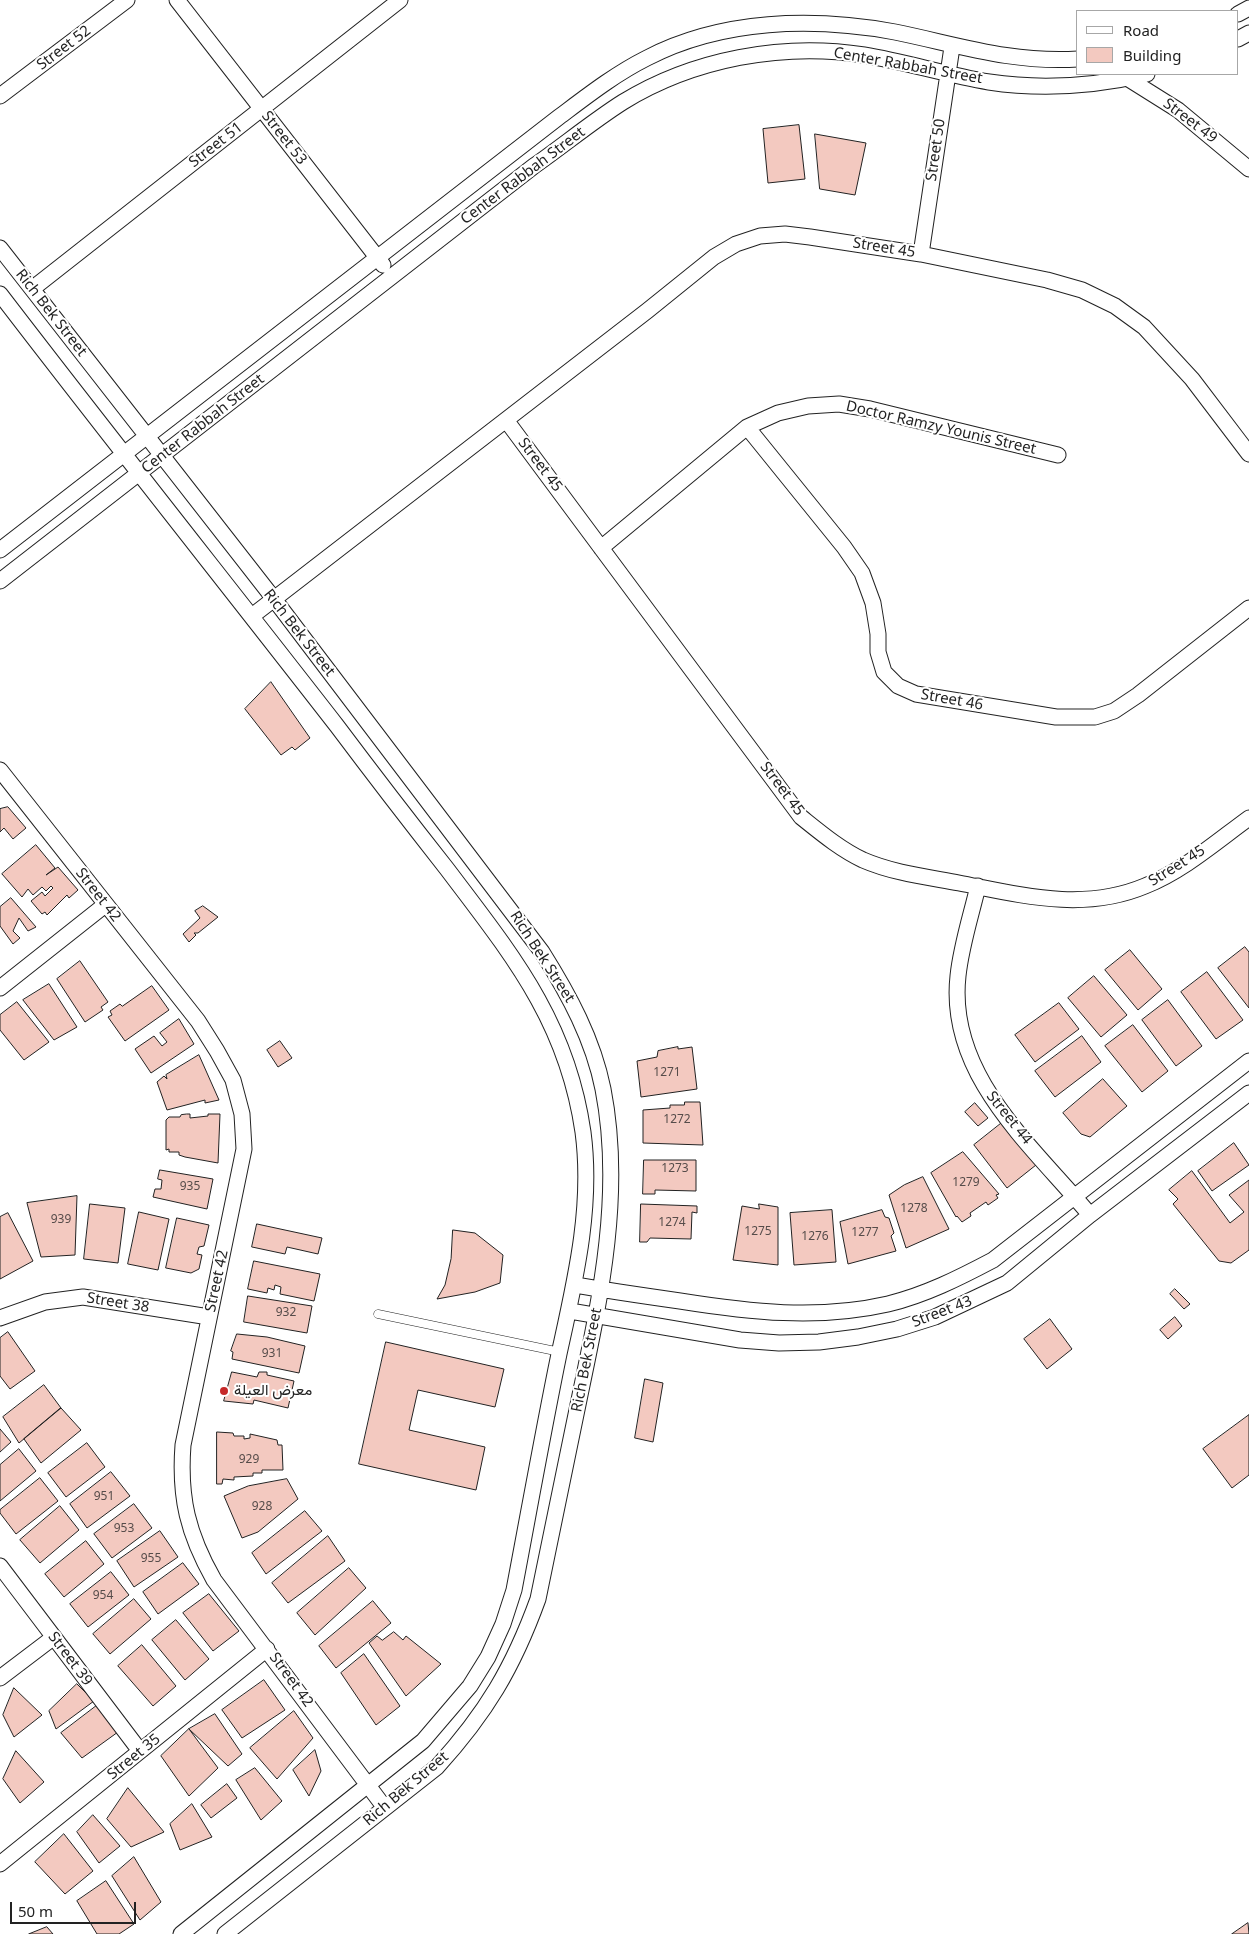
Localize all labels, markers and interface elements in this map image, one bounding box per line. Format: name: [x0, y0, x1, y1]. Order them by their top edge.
legend: [1076, 10, 1239, 75]
text: Road: [1123, 20, 1159, 40]
street label: Street 52: [33, 22, 95, 74]
street label: Center Rabbah Street: [832, 44, 984, 88]
text: Building: [1123, 45, 1181, 65]
street label: Street 49: [1159, 95, 1221, 147]
street label: Street 53: [258, 108, 310, 168]
street label: Street 50: [923, 118, 949, 182]
street label: Street 51: [186, 119, 246, 171]
street label: Center Rabbah Street: [457, 123, 589, 229]
street label: Street 45: [852, 234, 916, 262]
street label: Rich Bek Street: [11, 266, 91, 360]
street label: Center Rabbah Street: [138, 370, 268, 478]
street label: Doctor Ramzy Younis Street: [844, 397, 1038, 459]
street label: Street 45: [514, 434, 566, 496]
street label: Rich Bek Street: [259, 586, 339, 680]
street label: Street 46: [919, 686, 985, 714]
street label: Street 45: [756, 758, 808, 820]
street label: Street 45: [1146, 842, 1208, 890]
street label: Street 42: [72, 865, 124, 925]
street label: Rich Bek Street: [506, 908, 578, 1006]
house number: 1271: [653, 1066, 681, 1080]
street label: Street 44: [982, 1088, 1036, 1148]
house number: 1272: [663, 1113, 691, 1127]
house number: 1273: [661, 1162, 689, 1176]
house number: 1279: [952, 1176, 980, 1190]
house number: 935: [180, 1180, 200, 1194]
house number: 1278: [900, 1202, 928, 1216]
house number: 939: [51, 1213, 71, 1227]
house number: 1274: [658, 1216, 686, 1230]
house number: 1275: [744, 1225, 772, 1239]
house number: 1277: [851, 1226, 879, 1240]
house number: 1276: [801, 1230, 829, 1244]
street label: Street 42: [202, 1248, 232, 1314]
street label: Street 38: [86, 1289, 150, 1317]
street label: Street 43: [909, 1292, 975, 1332]
house number: 932: [276, 1306, 296, 1320]
street label: Rich Bek Street: [568, 1306, 606, 1414]
house number: 931: [262, 1347, 282, 1361]
place label: معرض العيلة: [234, 1382, 312, 1400]
marker: معرض العيلة: [218, 1385, 230, 1397]
house number: 929: [239, 1453, 259, 1467]
house number: 951: [94, 1490, 114, 1504]
house number: 928: [252, 1500, 272, 1514]
house number: 953: [114, 1522, 134, 1536]
house number: 955: [141, 1552, 161, 1566]
house number: 954: [93, 1589, 113, 1603]
street label: Street 39: [44, 1628, 96, 1690]
street label: Street 42: [265, 1649, 317, 1711]
street label: Street 35: [104, 1730, 164, 1784]
street label: Rich Bek Street: [360, 1748, 452, 1830]
scale bar: [12, 1892, 139, 1924]
text: 50 m: [18, 1901, 53, 1921]

